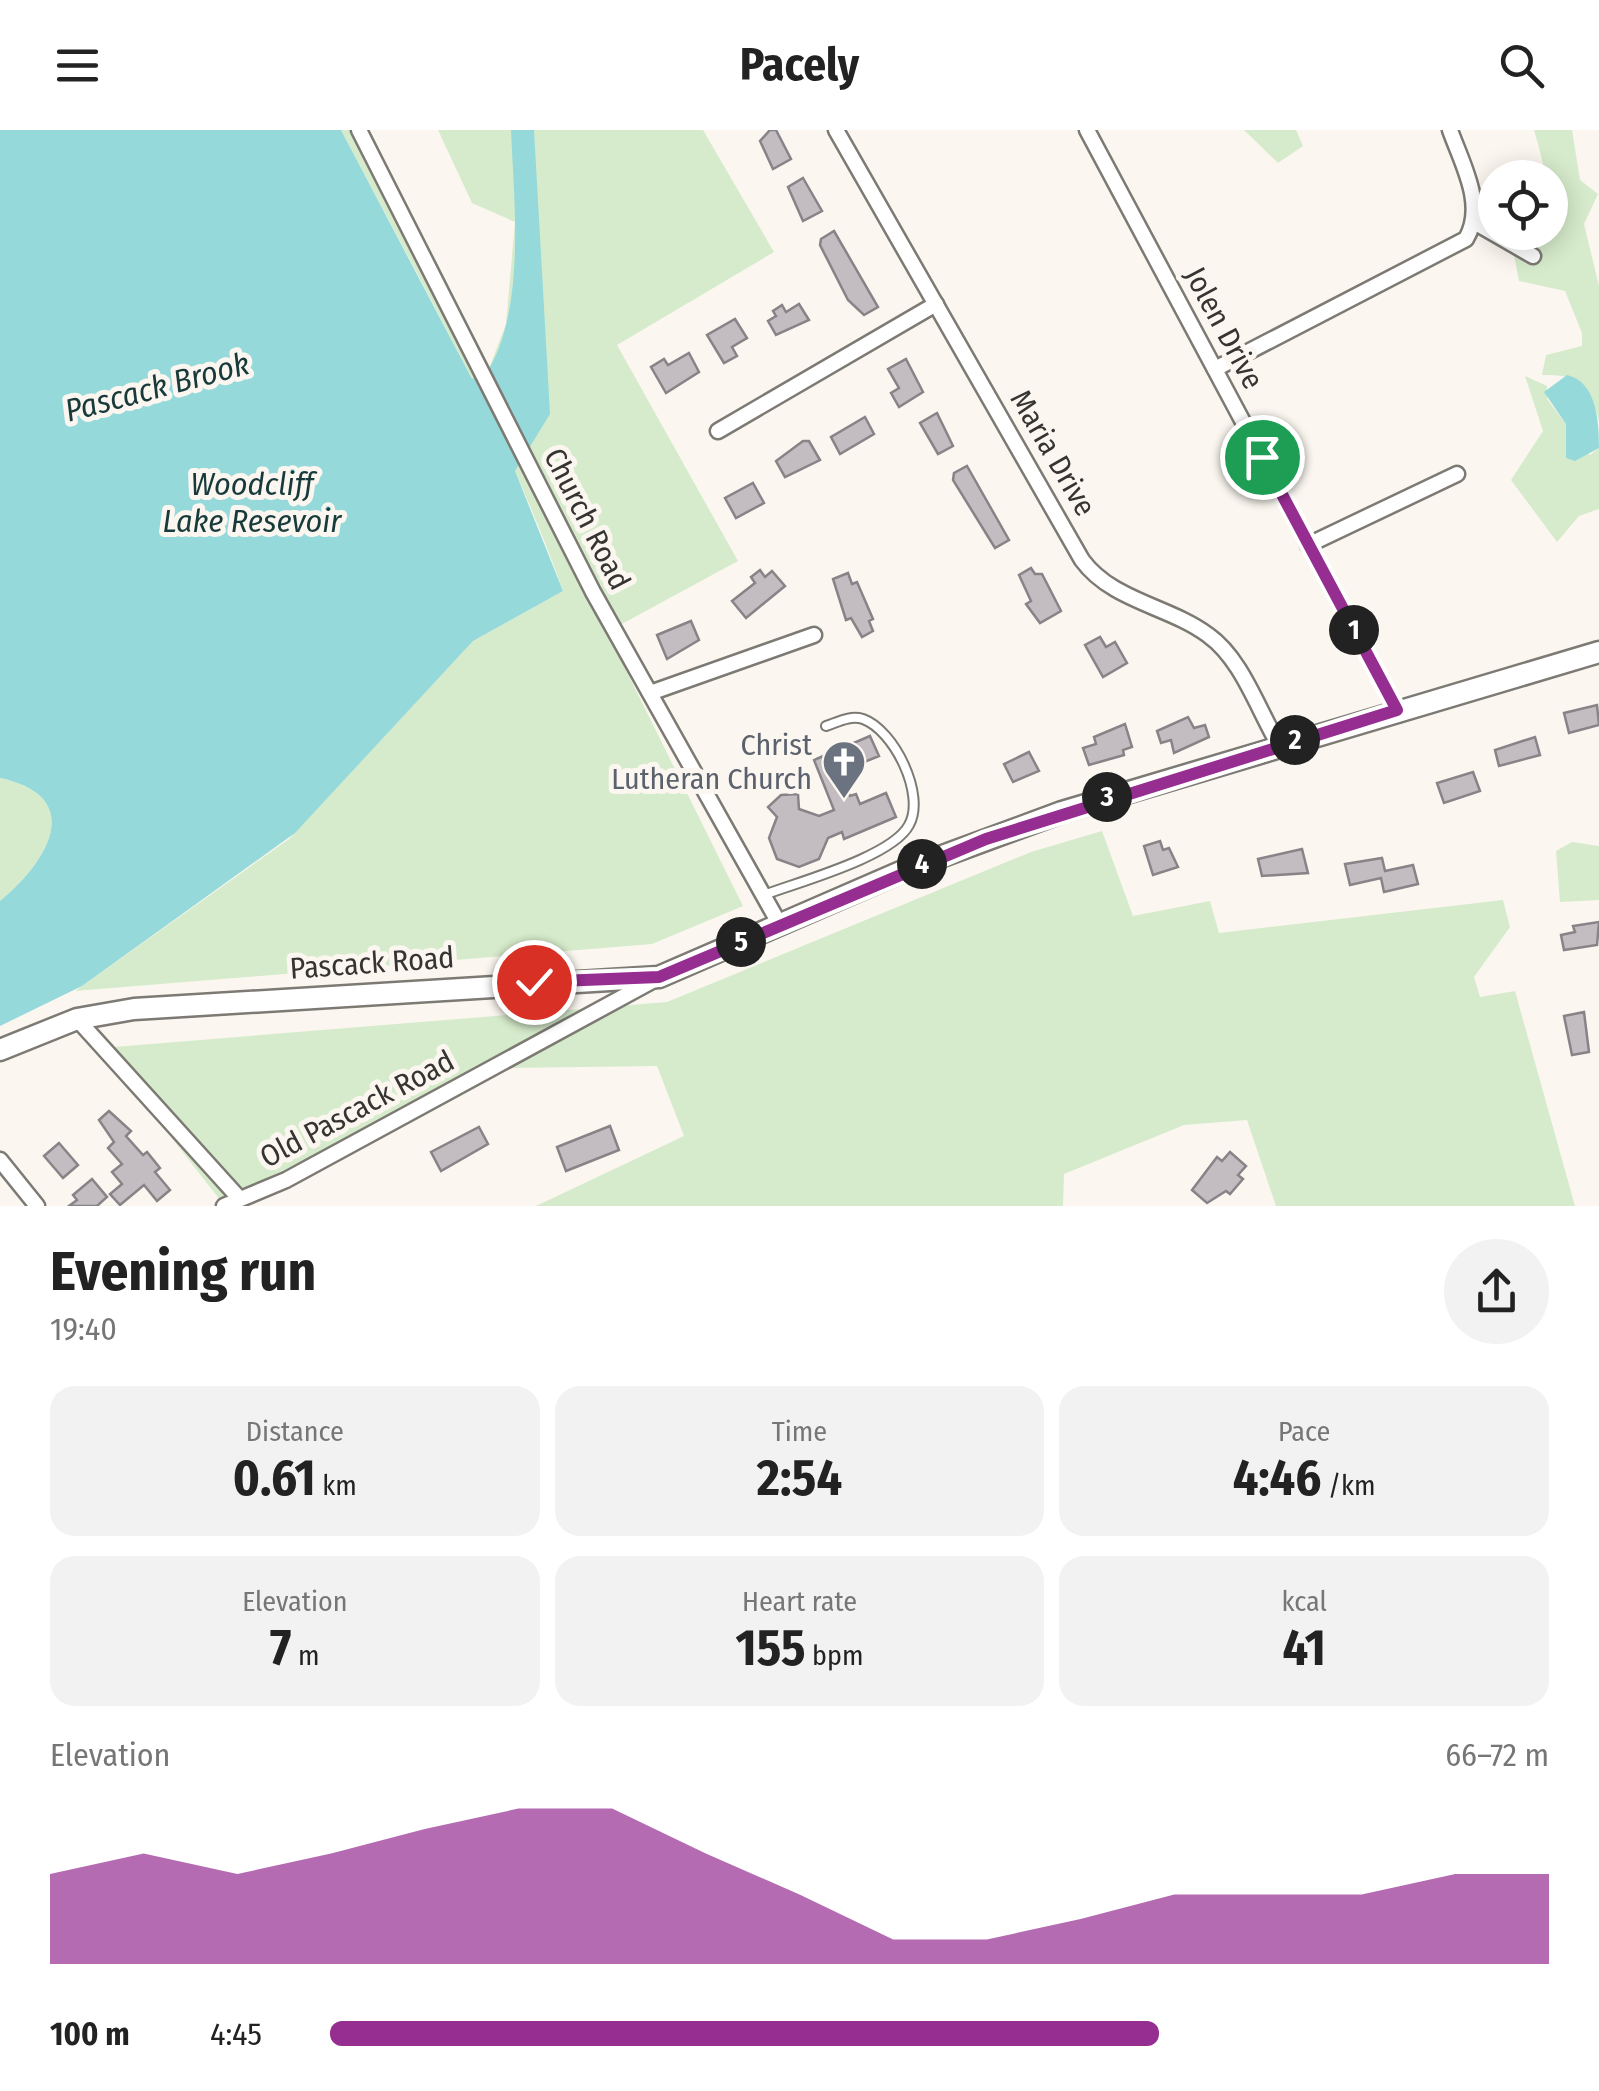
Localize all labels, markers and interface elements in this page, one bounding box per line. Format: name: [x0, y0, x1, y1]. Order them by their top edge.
icon: menu: [50, 38, 105, 93]
text: Pacely: [740, 38, 859, 92]
icon: search: [1494, 38, 1549, 93]
map controls: [1478, 160, 1568, 250]
button: locate: [1478, 160, 1568, 250]
street label: Jolen Drive: [1177, 261, 1271, 395]
water label: Pascack Brook: [61, 344, 253, 430]
street label: Maria Drive: [1003, 384, 1103, 522]
pin: [1220, 415, 1305, 500]
icon: arrive: [1235, 430, 1290, 485]
street label: Church Road: [536, 442, 638, 596]
water label: Woodcliff Lake Resevoir: [163, 465, 342, 540]
pin: 1: [1329, 605, 1379, 655]
text: 1: [1348, 613, 1360, 646]
pin: 2: [1270, 715, 1320, 765]
text: 2: [1289, 723, 1301, 756]
place label: Christ Lutheran Church: [611, 727, 812, 797]
church icon: Christ Lutheran Church: [821, 739, 867, 800]
pin: 3: [1082, 772, 1132, 822]
text: 3: [1100, 780, 1114, 813]
pin: 4: [897, 839, 947, 889]
text: 4: [915, 847, 929, 880]
pin: 5: [716, 917, 766, 967]
text: 5: [734, 925, 748, 958]
street label: Pascack Road: [289, 939, 455, 987]
pin: [492, 940, 577, 1025]
icon: check: [507, 955, 562, 1010]
street label: Old Pascack Road: [254, 1043, 460, 1175]
text: Evening run: [50, 1239, 316, 1305]
button: share: [1444, 1239, 1549, 1344]
text: 19:40: [50, 1310, 117, 1348]
text: Distance: [246, 1415, 344, 1448]
text: Time: [772, 1415, 827, 1448]
text: Pace: [1278, 1415, 1330, 1448]
text: 0.61: [233, 1448, 316, 1508]
text: 2:54: [757, 1448, 842, 1508]
text: 4:46: [1233, 1448, 1321, 1508]
text: km: [316, 1469, 357, 1502]
text: /km: [1321, 1469, 1376, 1502]
text: Elevation: [242, 1585, 348, 1618]
text: Heart rate: [742, 1585, 857, 1618]
text: kcal: [1281, 1585, 1327, 1618]
text: 7: [270, 1618, 291, 1678]
text: 155: [736, 1618, 806, 1678]
text: 41: [1282, 1618, 1326, 1678]
text: m: [291, 1639, 320, 1672]
text: bpm: [806, 1639, 863, 1672]
text: Elevation: [50, 1736, 170, 1774]
text: 66–72 m: [1445, 1736, 1549, 1774]
text: 100 m: [50, 2015, 130, 2053]
text: 4:45: [210, 2015, 262, 2053]

